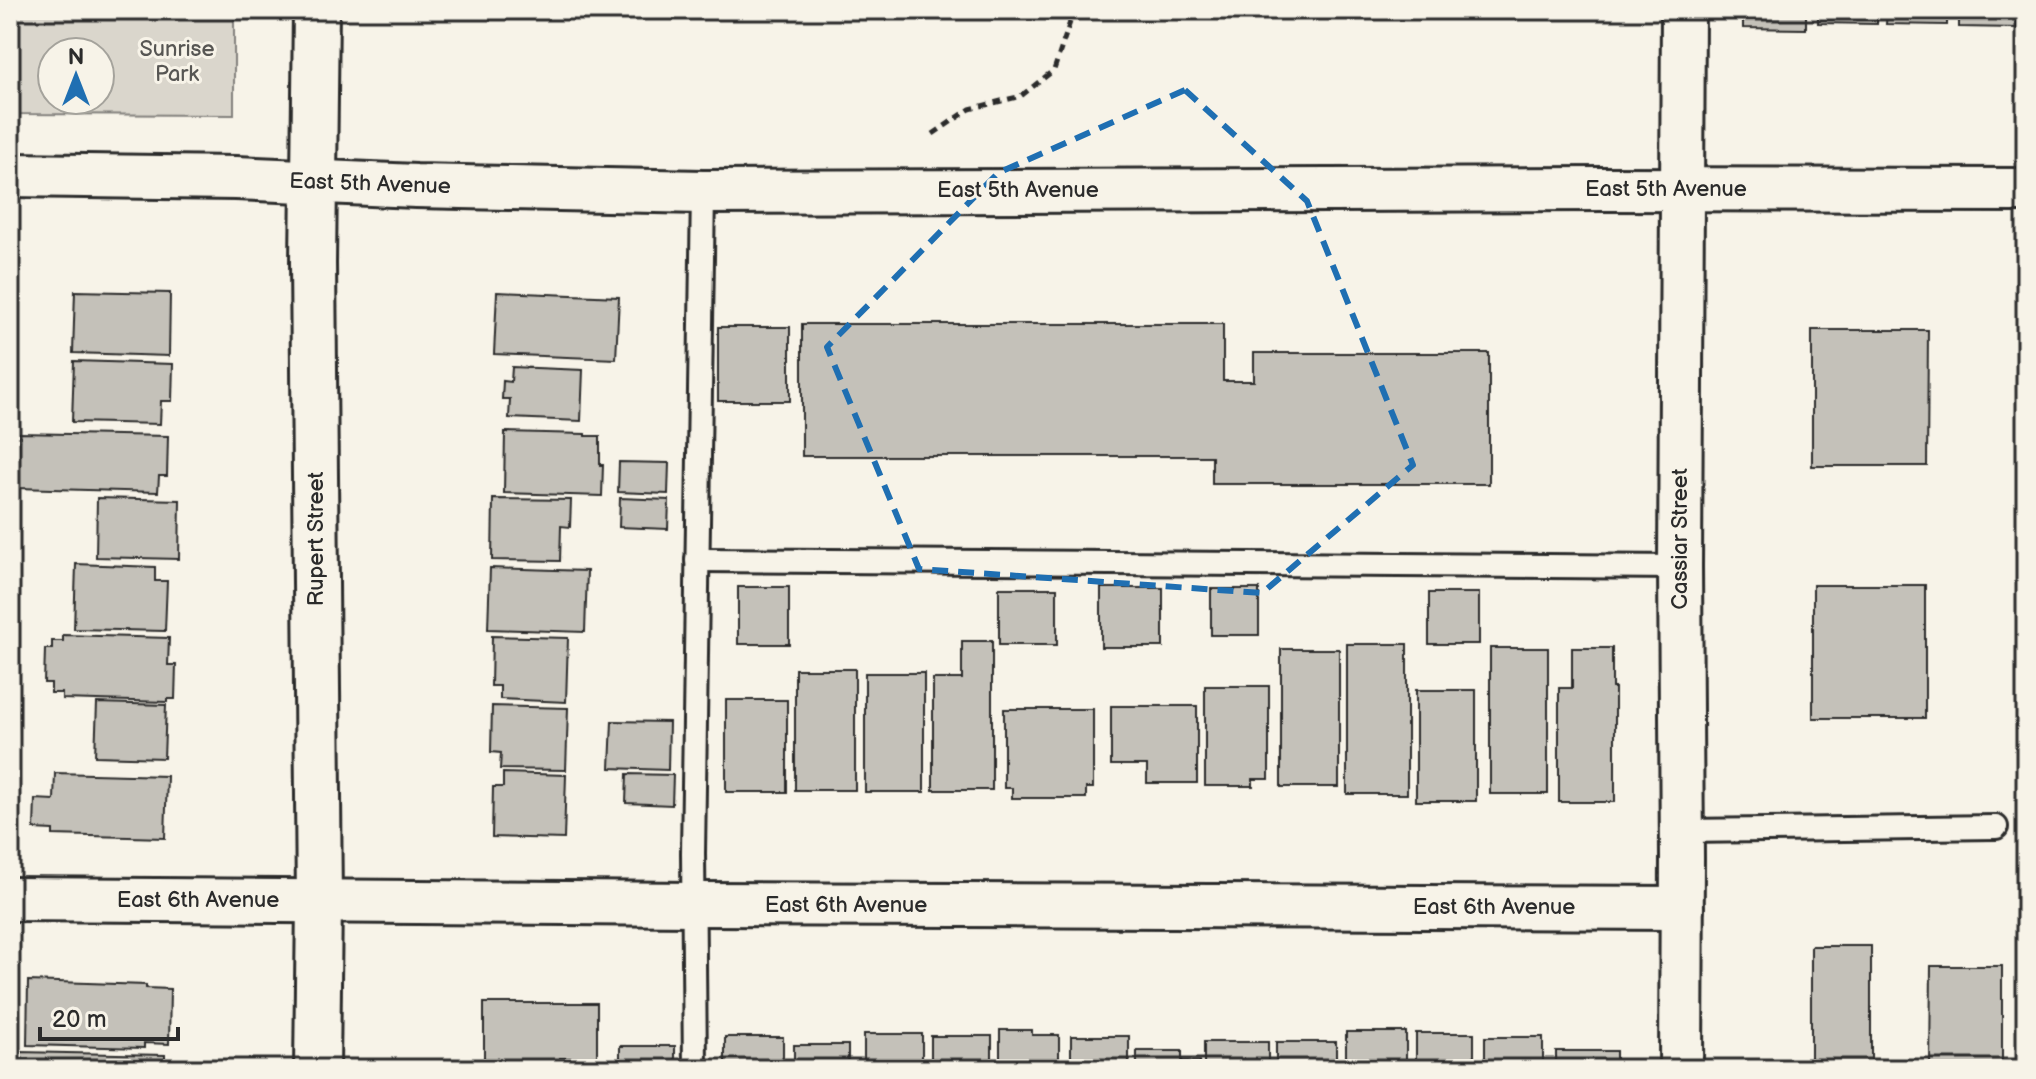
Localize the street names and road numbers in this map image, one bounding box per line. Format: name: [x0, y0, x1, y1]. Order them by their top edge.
street label: East 5th Avenue: [289, 168, 451, 200]
street label: East 5th Avenue: [1585, 176, 1747, 203]
street label: East 5th Avenue: [937, 177, 1099, 204]
street label: Cassiar Street: [1667, 468, 1694, 610]
street label: Rupert Street: [303, 471, 330, 606]
street label: East 6th Avenue: [117, 887, 279, 914]
street label: East 6th Avenue: [765, 892, 927, 919]
street label: East 6th Avenue: [1413, 894, 1575, 921]

